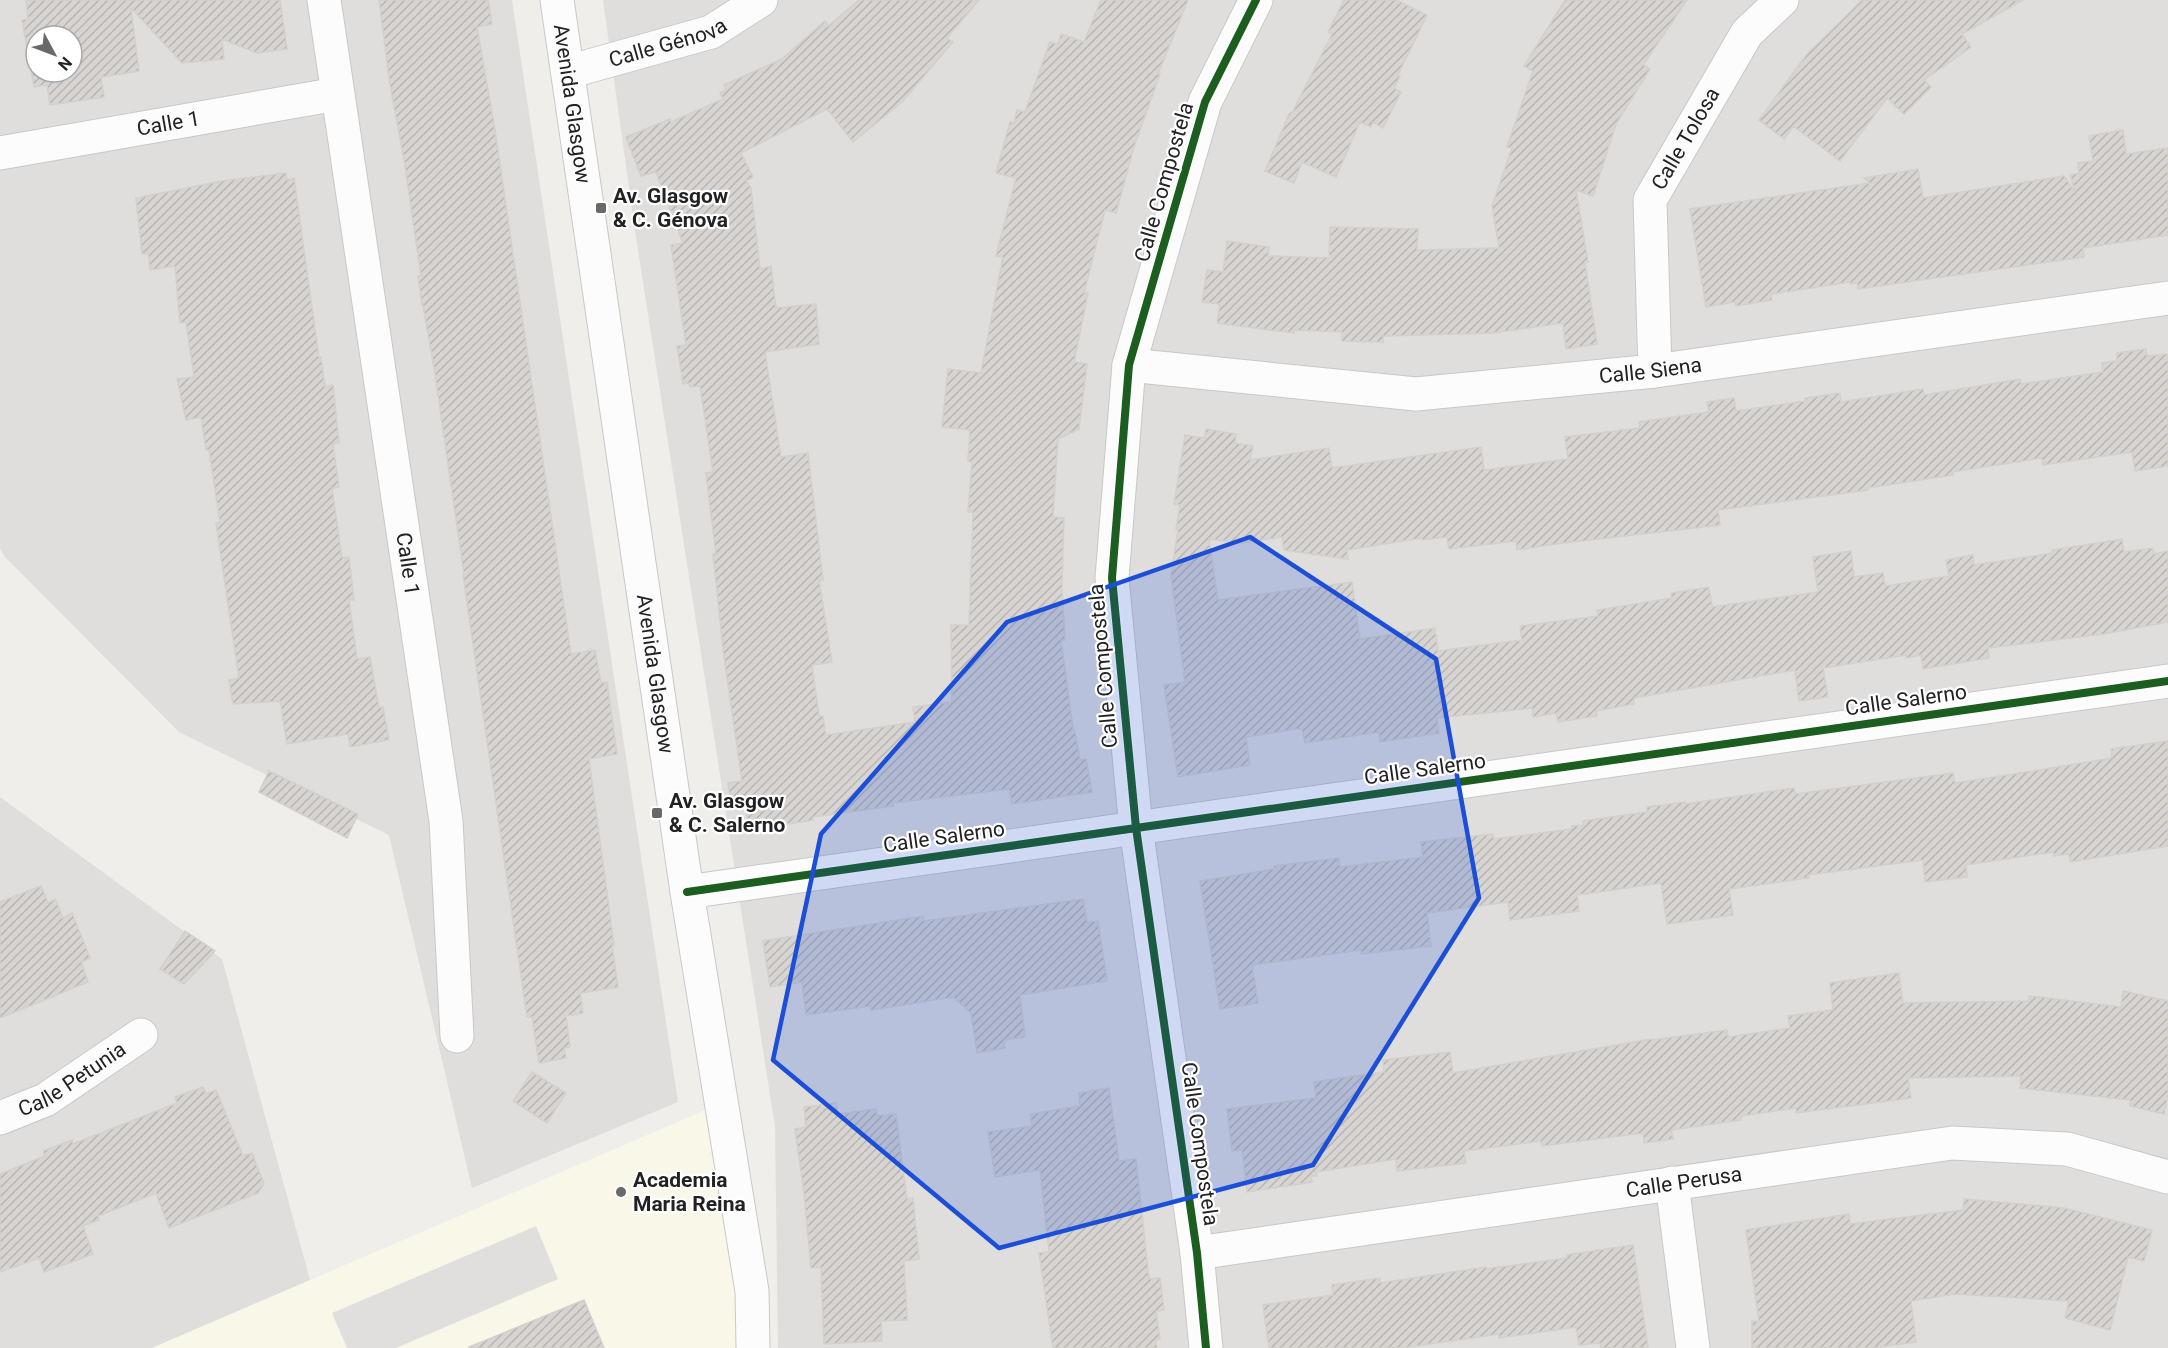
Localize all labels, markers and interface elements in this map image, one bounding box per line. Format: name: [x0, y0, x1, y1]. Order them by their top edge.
street label: Calle Génova: [606, 13, 731, 72]
street label: Avenida Glasgow: [549, 23, 596, 185]
north arrow: [24, 24, 84, 84]
text: N: [54, 53, 76, 74]
street label: Calle Tolosa: [1647, 83, 1725, 194]
street label: Calle Compostela: [1130, 99, 1198, 265]
street label: Calle 1: [135, 106, 202, 141]
place label: Av. Glasgow & C. Génova: [613, 184, 729, 232]
marker: Av. Glasgow & C. Génova: [594, 201, 608, 215]
street label: Calle Siena: [1598, 352, 1703, 388]
street label: Calle 1: [391, 531, 424, 597]
street label: Calle Compostela: [1084, 583, 1122, 749]
street label: Avenida Glasgow: [632, 593, 679, 755]
street label: Calle Salerno: [1844, 680, 1968, 720]
street label: Calle Salerno: [1363, 749, 1487, 789]
place label: Av. Glasgow & C. Salerno: [669, 789, 786, 837]
marker: Av. Glasgow & C. Salerno: [650, 806, 664, 820]
street label: Calle Salerno: [882, 817, 1006, 857]
street label: Calle Petunia: [15, 1037, 130, 1121]
street label: Calle Compostela: [1177, 1061, 1223, 1227]
street label: Calle Perusa: [1624, 1162, 1743, 1202]
place label: Academia Maria Reina: [633, 1168, 746, 1216]
marker: Academia Maria Reina: [614, 1185, 628, 1199]

